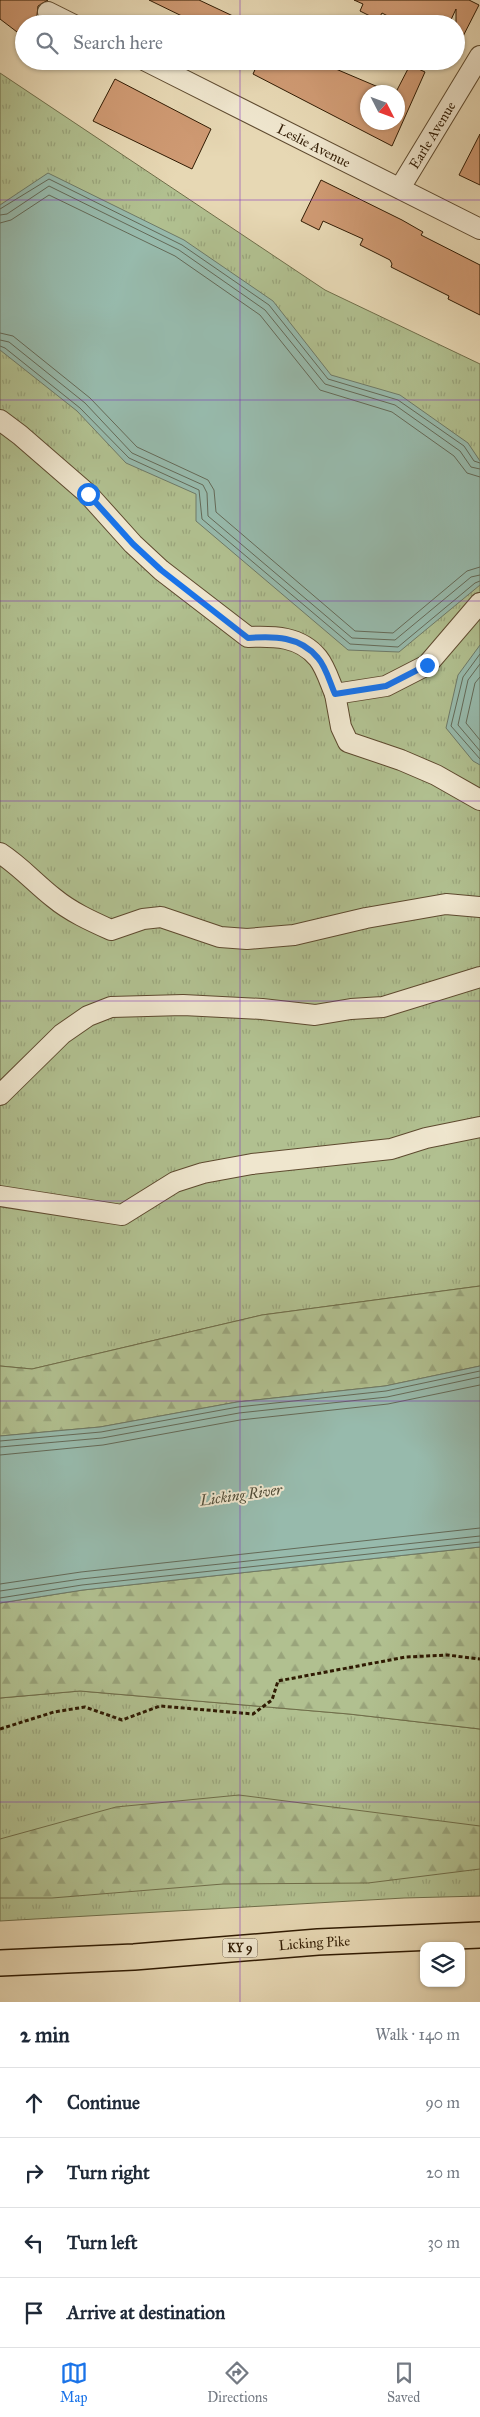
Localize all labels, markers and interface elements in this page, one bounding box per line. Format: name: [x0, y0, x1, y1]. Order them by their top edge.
search box: [15, 15, 465, 70]
icon: search: [33, 29, 61, 57]
text: Search here: [73, 31, 163, 54]
north arrow: [360, 85, 405, 130]
street label: Earle Avenue: [406, 98, 460, 172]
street label: Leslie Avenue: [274, 120, 353, 172]
route start: [77, 483, 100, 506]
route end: [416, 654, 439, 677]
water label: Licking River: [198, 1480, 284, 1510]
street label: Licking Pike: [278, 1933, 351, 1954]
road number: KY 9: [222, 1939, 258, 1958]
map controls: [420, 1942, 465, 1987]
button: layers: [420, 1942, 465, 1987]
text: 2 min: [20, 2022, 70, 2048]
text: Walk · 140 m: [375, 2025, 460, 2044]
icon: ahead: [20, 2089, 48, 2117]
text: Continue: [67, 2091, 140, 2114]
text: 90 m: [425, 2093, 460, 2112]
icon: right: [20, 2159, 48, 2187]
text: Turn right: [67, 2161, 150, 2184]
text: 20 m: [426, 2163, 460, 2182]
icon: left: [20, 2229, 48, 2257]
text: Turn left: [67, 2231, 137, 2254]
text: 30 m: [427, 2233, 460, 2252]
icon: arrive: [20, 2299, 48, 2327]
text: Arrive at destination: [67, 2301, 225, 2324]
tab: Map: [60, 2359, 88, 2406]
tab: Directions: [207, 2359, 268, 2406]
tab: Saved: [387, 2359, 420, 2406]

